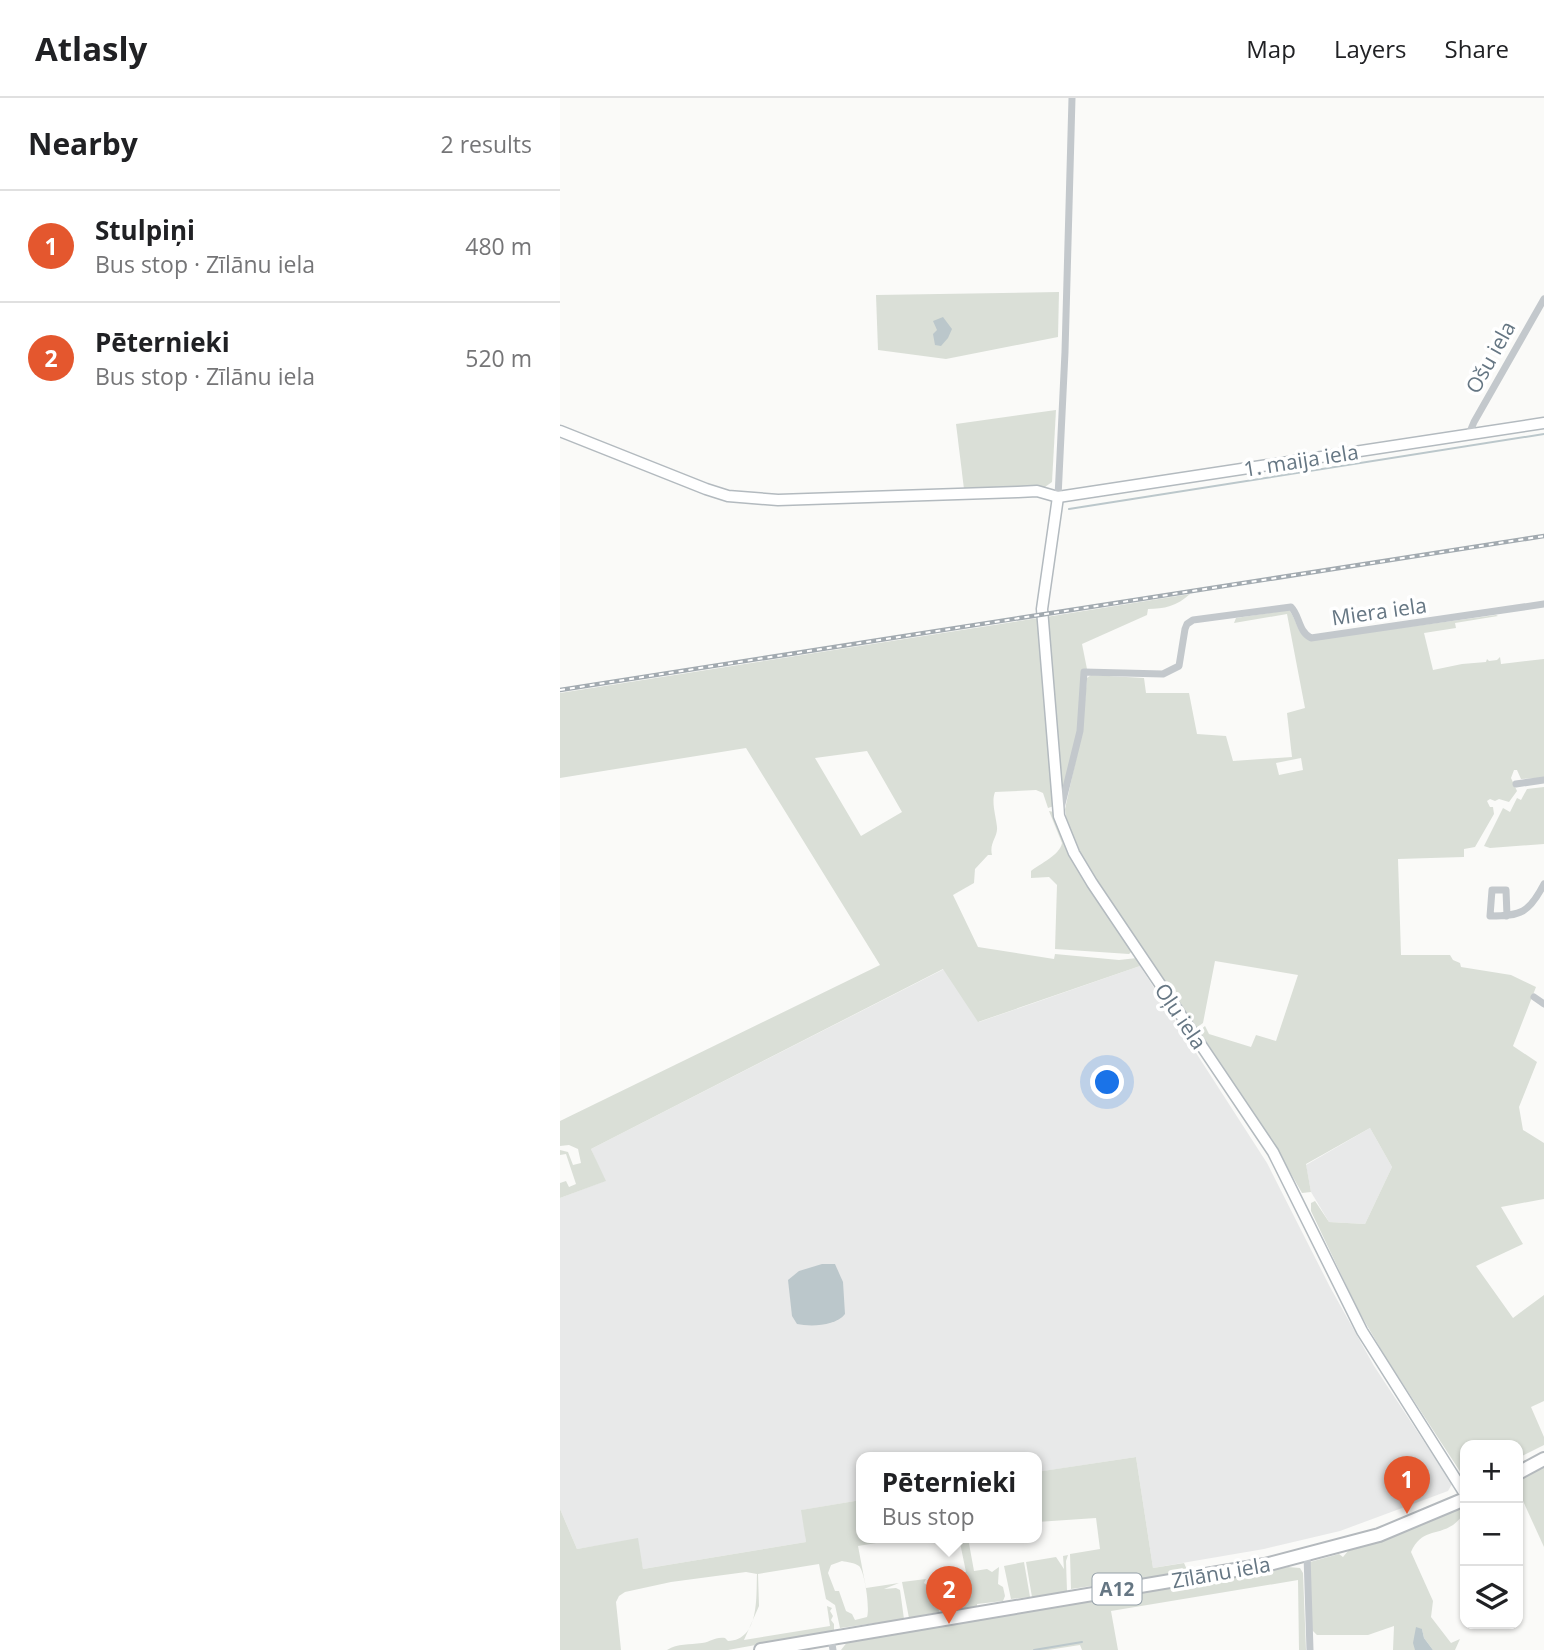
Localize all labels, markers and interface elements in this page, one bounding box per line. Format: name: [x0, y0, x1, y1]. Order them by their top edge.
text: Atlasly: [35, 26, 147, 71]
text: Map: [1246, 32, 1296, 65]
text: Layers: [1334, 32, 1407, 65]
text: Share: [1445, 32, 1509, 65]
text: Nearby: [28, 123, 138, 164]
text: 2 results: [441, 128, 532, 160]
text: Stulpiņi: [95, 212, 195, 248]
text: 1: [44, 230, 58, 262]
text: 480 m: [465, 230, 532, 262]
text: Bus stop · Zīlānu iela: [95, 248, 315, 280]
street label: Ošu iela: [1459, 316, 1521, 398]
text: Pēternieki: [95, 324, 230, 360]
text: 2: [44, 342, 58, 374]
text: 520 m: [465, 342, 532, 374]
text: Bus stop · Zīlānu iela: [95, 360, 315, 392]
street label: 1. maija iela: [1242, 437, 1360, 483]
street label: Miera iela: [1330, 590, 1428, 632]
street label: Oļu iela: [1149, 977, 1213, 1055]
your location: [1090, 1065, 1124, 1099]
map controls: [1460, 1440, 1523, 1629]
button: +: [1460, 1440, 1523, 1503]
popup: [856, 1452, 1042, 1543]
pin: 1: [1384, 1456, 1430, 1514]
text: Pēternieki: [882, 1464, 1016, 1500]
text: Bus stop: [882, 1500, 975, 1532]
button: −: [1460, 1503, 1523, 1566]
street label: Zīlānu iela: [1170, 1550, 1272, 1594]
pin: 2: [926, 1566, 972, 1624]
button: layers: [1460, 1566, 1523, 1629]
road number: A12: [1092, 1574, 1142, 1604]

